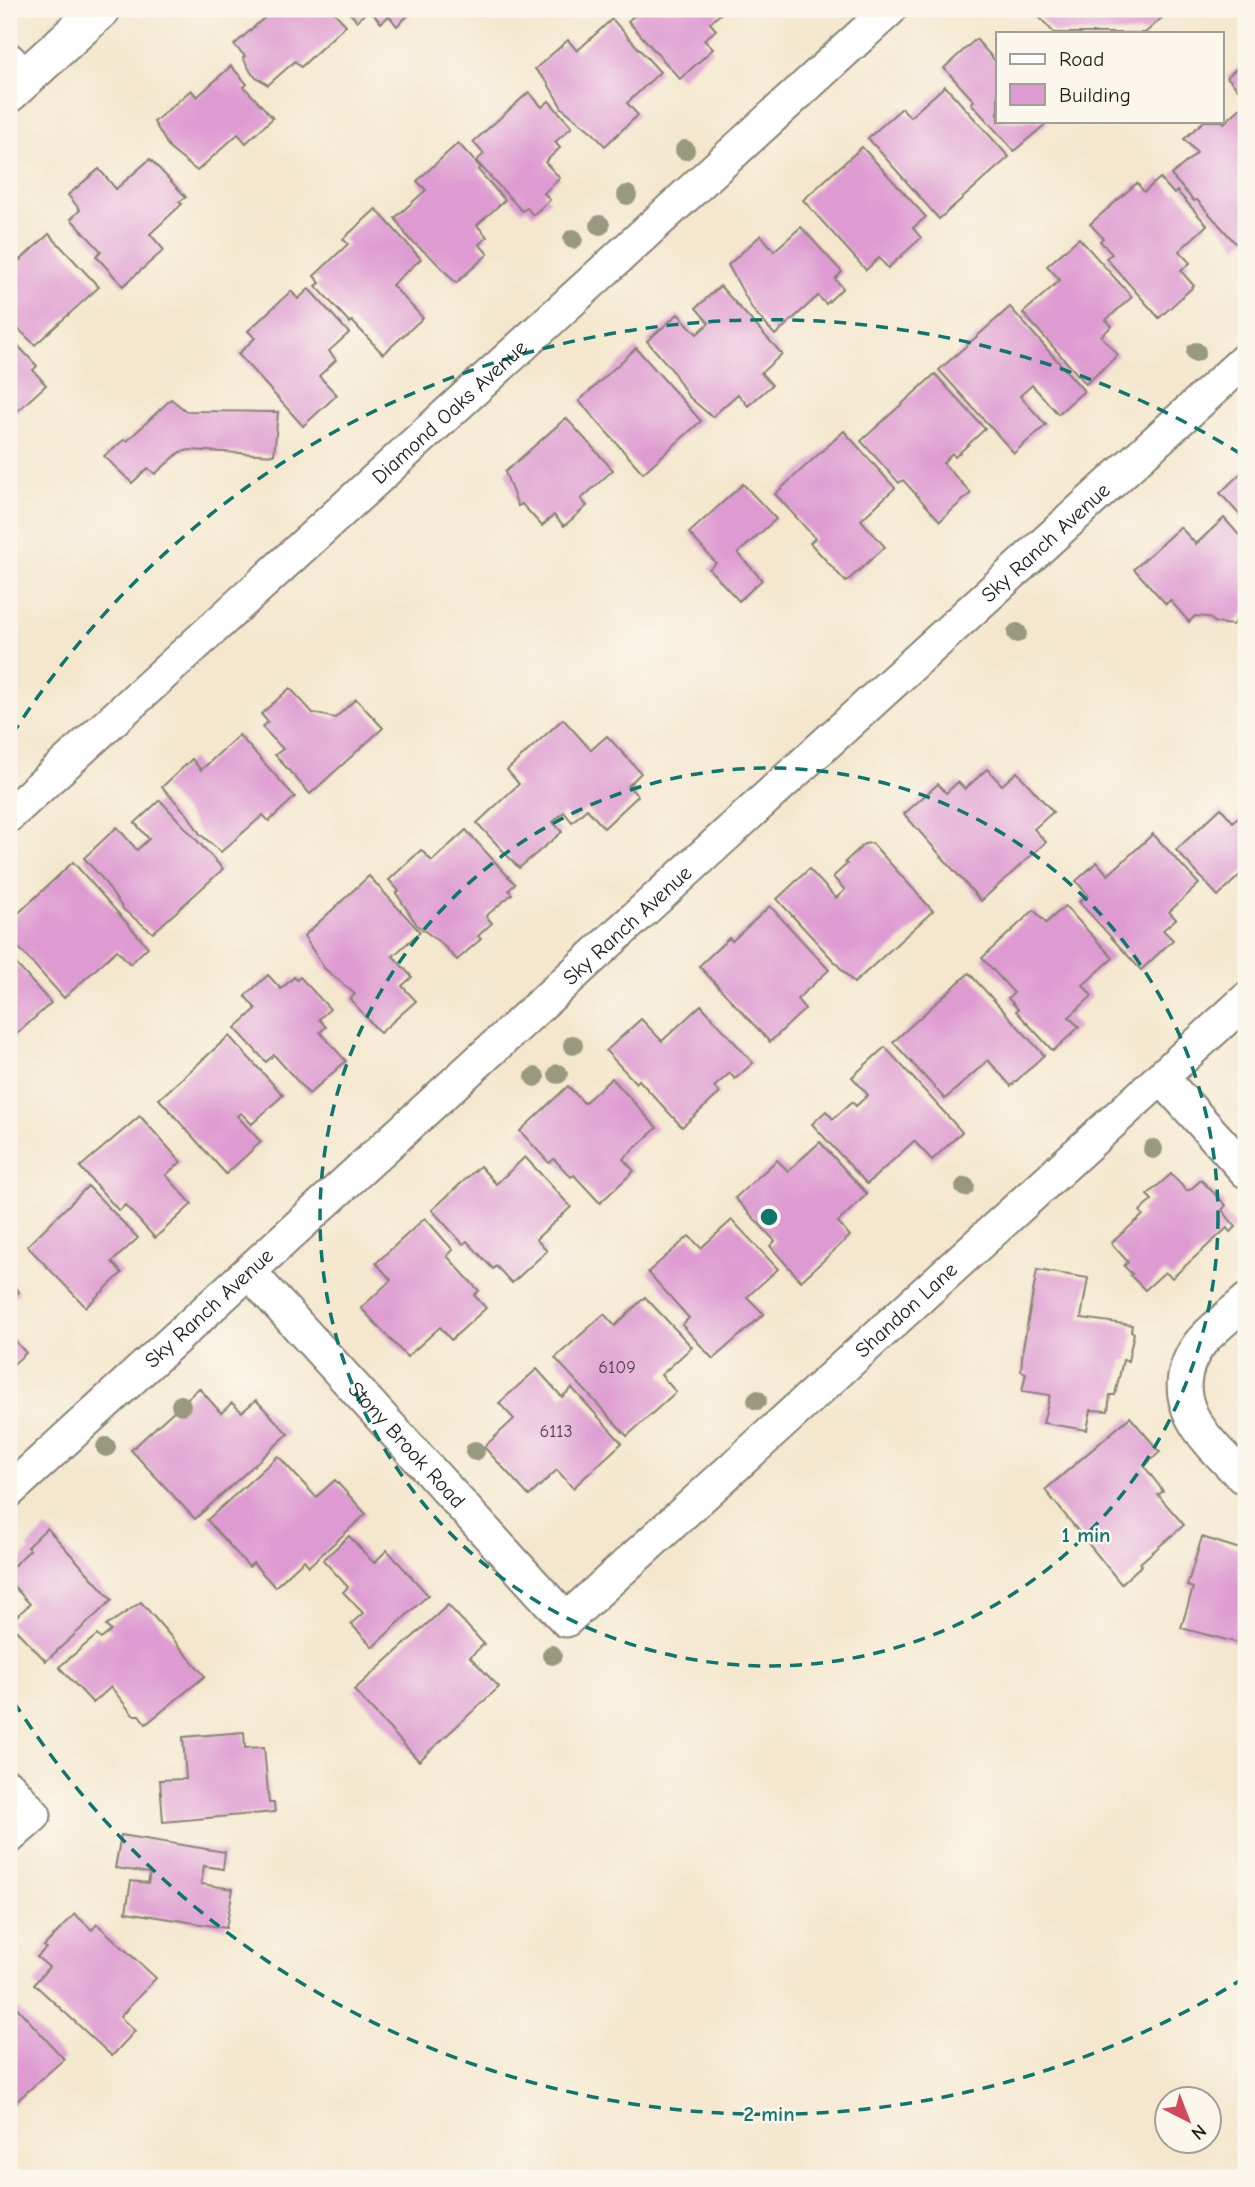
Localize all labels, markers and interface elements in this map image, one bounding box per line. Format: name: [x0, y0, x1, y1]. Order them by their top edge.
legend: [996, 32, 1224, 122]
text: Road: [1059, 47, 1104, 71]
text: Building: [1059, 83, 1131, 107]
street label: Diamond Oaks Avenue: [367, 335, 532, 489]
street label: Sky Ranch Avenue: [976, 478, 1115, 607]
street label: Sky Ranch Avenue: [558, 861, 696, 990]
centre of rings: [757, 1205, 781, 1229]
street label: Sky Ranch Avenue: [140, 1243, 278, 1373]
street label: Shandon Lane: [850, 1257, 962, 1362]
house number: 6109: [598, 1357, 636, 1378]
street label: Stony Brook Road: [343, 1377, 470, 1513]
house number: 6113: [539, 1421, 573, 1442]
text: 1 min: [1062, 1523, 1110, 1547]
north arrow: [1154, 2086, 1224, 2156]
text: 2 min: [743, 2102, 795, 2126]
text: N: [1187, 2120, 1211, 2144]

